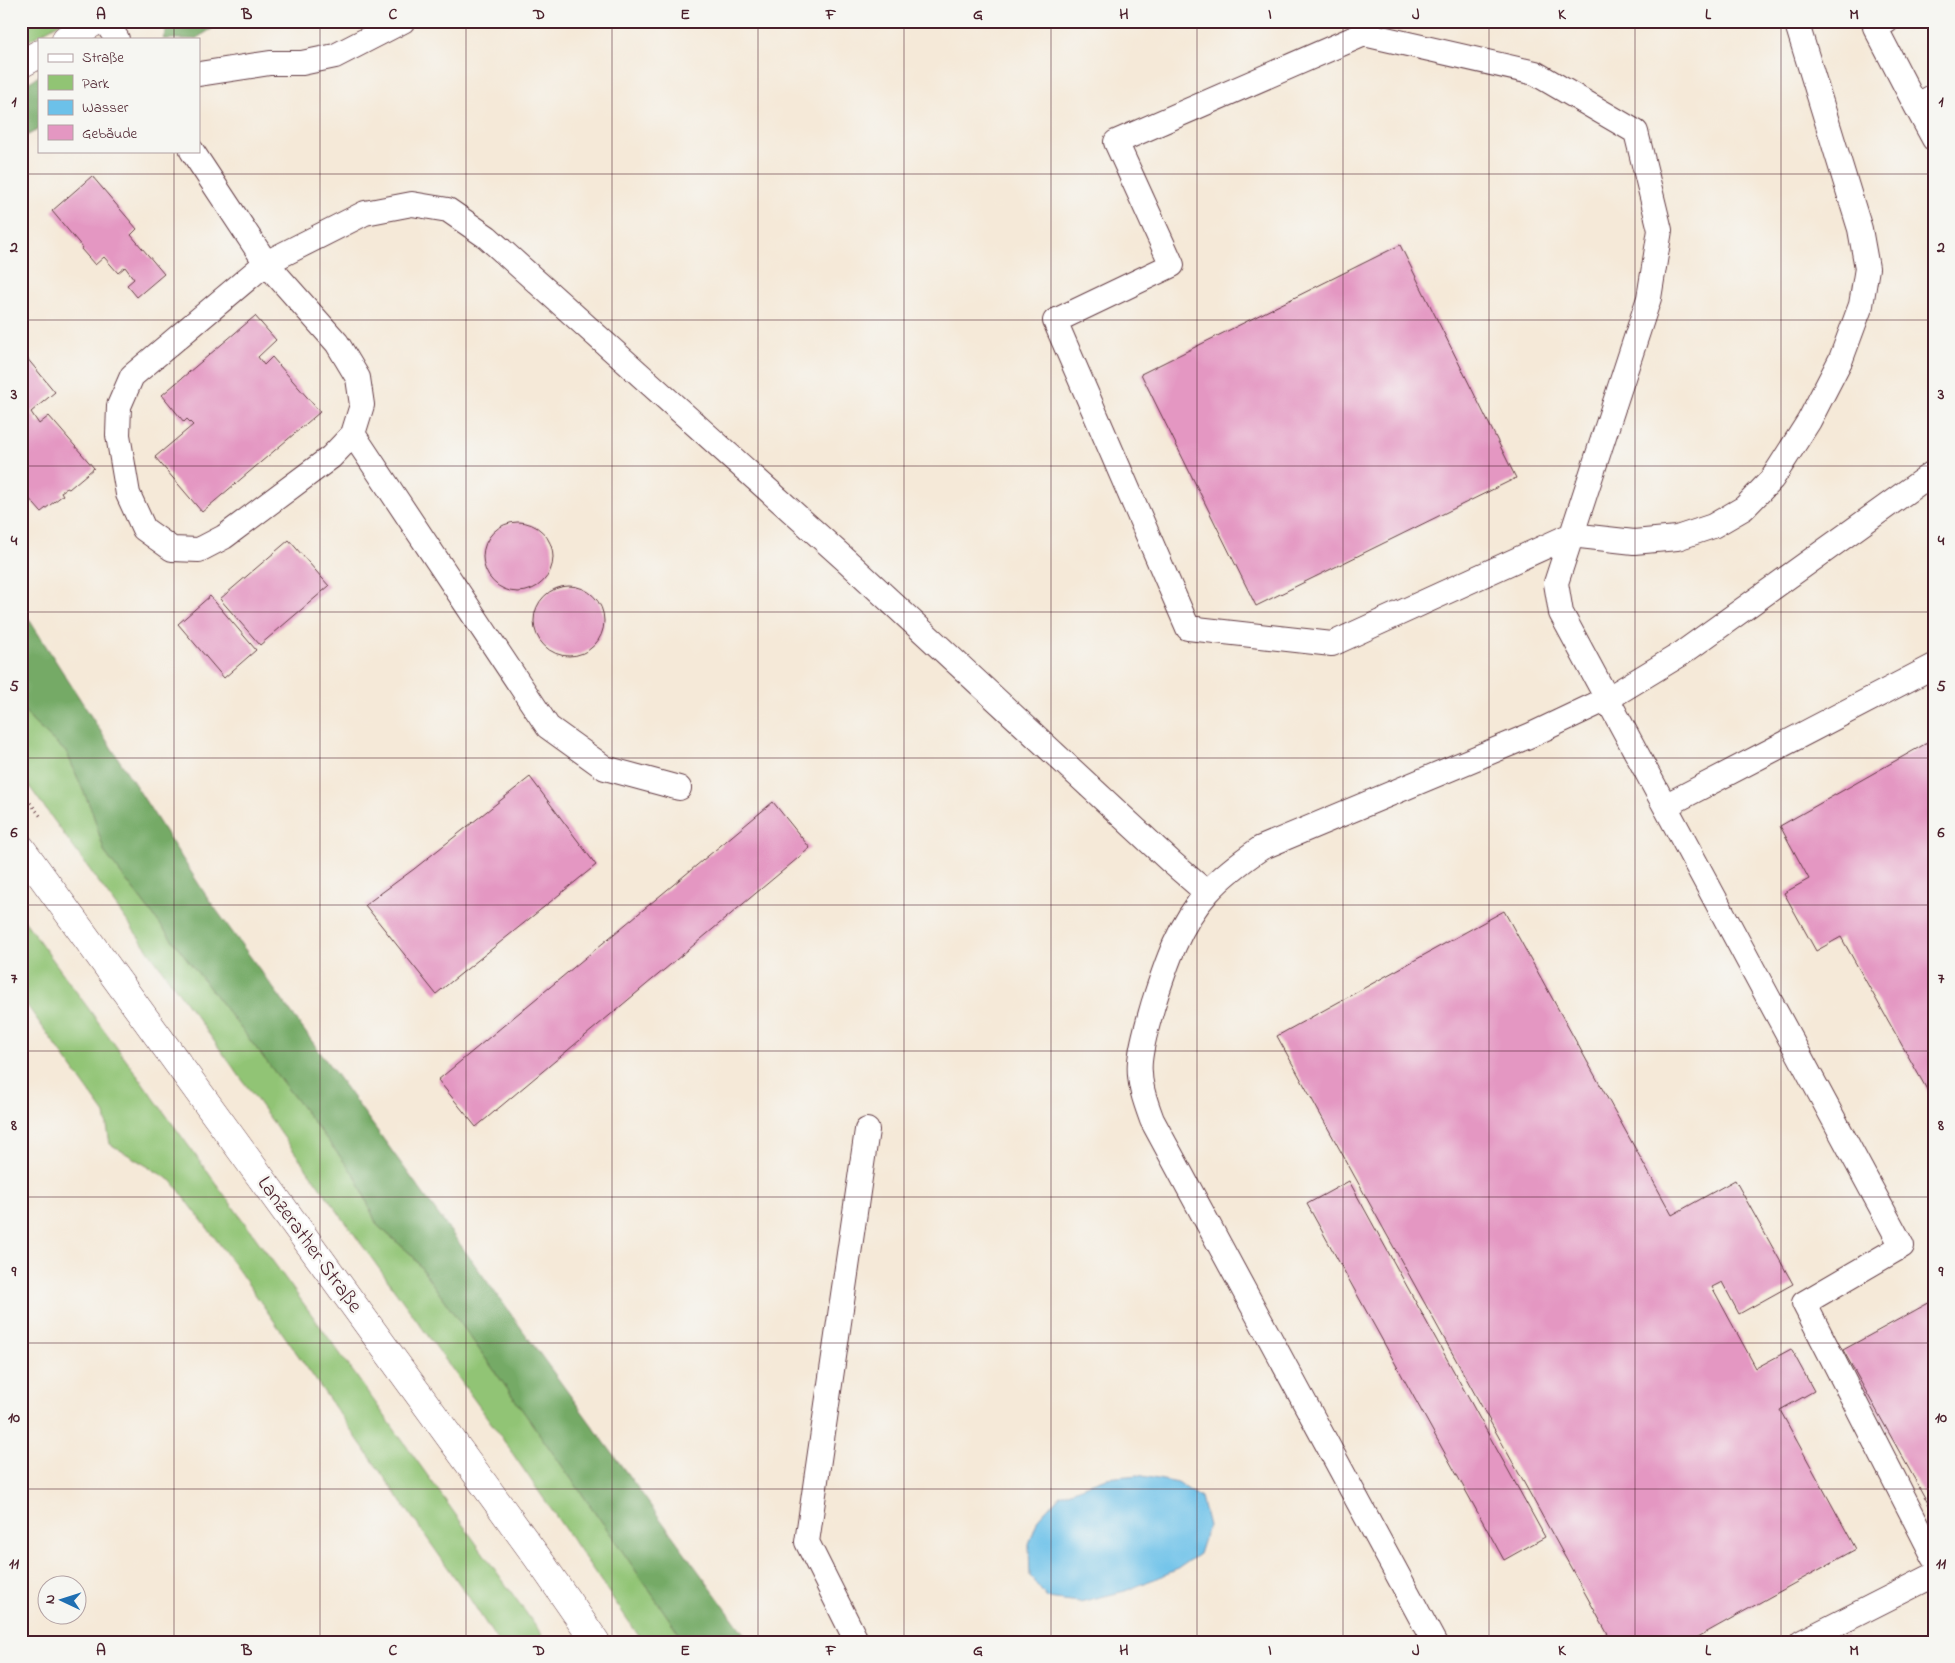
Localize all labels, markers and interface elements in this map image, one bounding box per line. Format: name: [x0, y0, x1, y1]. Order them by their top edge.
text: A: [96, 3, 106, 27]
text: B: [241, 3, 253, 27]
text: C: [389, 3, 398, 27]
text: D: [532, 3, 545, 27]
text: E: [680, 3, 690, 27]
text: F: [825, 3, 837, 27]
text: G: [973, 3, 983, 27]
text: H: [1119, 3, 1129, 27]
text: I: [1268, 3, 1272, 27]
text: J: [1412, 3, 1420, 27]
text: K: [1558, 3, 1567, 27]
text: L: [1705, 3, 1712, 27]
text: M: [1849, 3, 1859, 27]
legend: [38, 38, 200, 152]
text: Straße: [82, 47, 124, 69]
text: Park: [82, 73, 110, 95]
text: 1: [11, 90, 17, 114]
text: 1: [1938, 90, 1944, 114]
text: Wasser: [82, 97, 129, 119]
text: Gebäude: [82, 123, 138, 145]
text: 2: [9, 236, 18, 260]
text: 2: [1936, 236, 1945, 260]
text: 3: [10, 383, 18, 407]
text: 3: [1937, 383, 1945, 407]
text: 4: [10, 529, 18, 553]
text: 4: [1937, 529, 1945, 553]
text: 5: [9, 675, 19, 699]
text: 5: [1936, 675, 1946, 699]
text: 6: [9, 821, 18, 845]
text: 6: [1936, 821, 1945, 845]
text: 7: [11, 967, 18, 991]
text: 7: [1938, 967, 1945, 991]
text: 8: [10, 1114, 17, 1138]
text: 8: [1937, 1114, 1944, 1138]
street label: Lanzerather Straße: [249, 1170, 369, 1320]
text: 9: [11, 1260, 17, 1284]
text: 9: [1938, 1260, 1944, 1284]
text: 10: [8, 1406, 20, 1430]
text: 10: [1935, 1406, 1947, 1430]
text: 11: [9, 1552, 20, 1576]
text: 11: [1936, 1552, 1947, 1576]
north arrow: [38, 1576, 88, 1626]
text: N: [40, 1594, 61, 1605]
text: A: [96, 1639, 106, 1663]
text: B: [241, 1639, 253, 1663]
text: C: [389, 1639, 398, 1663]
text: D: [532, 1639, 545, 1663]
text: E: [680, 1639, 690, 1663]
text: F: [825, 1639, 837, 1663]
text: G: [973, 1639, 983, 1663]
text: H: [1119, 1639, 1129, 1663]
text: I: [1268, 1639, 1272, 1663]
text: J: [1412, 1639, 1420, 1663]
text: K: [1558, 1639, 1567, 1663]
text: L: [1705, 1639, 1712, 1663]
text: M: [1849, 1639, 1859, 1663]

